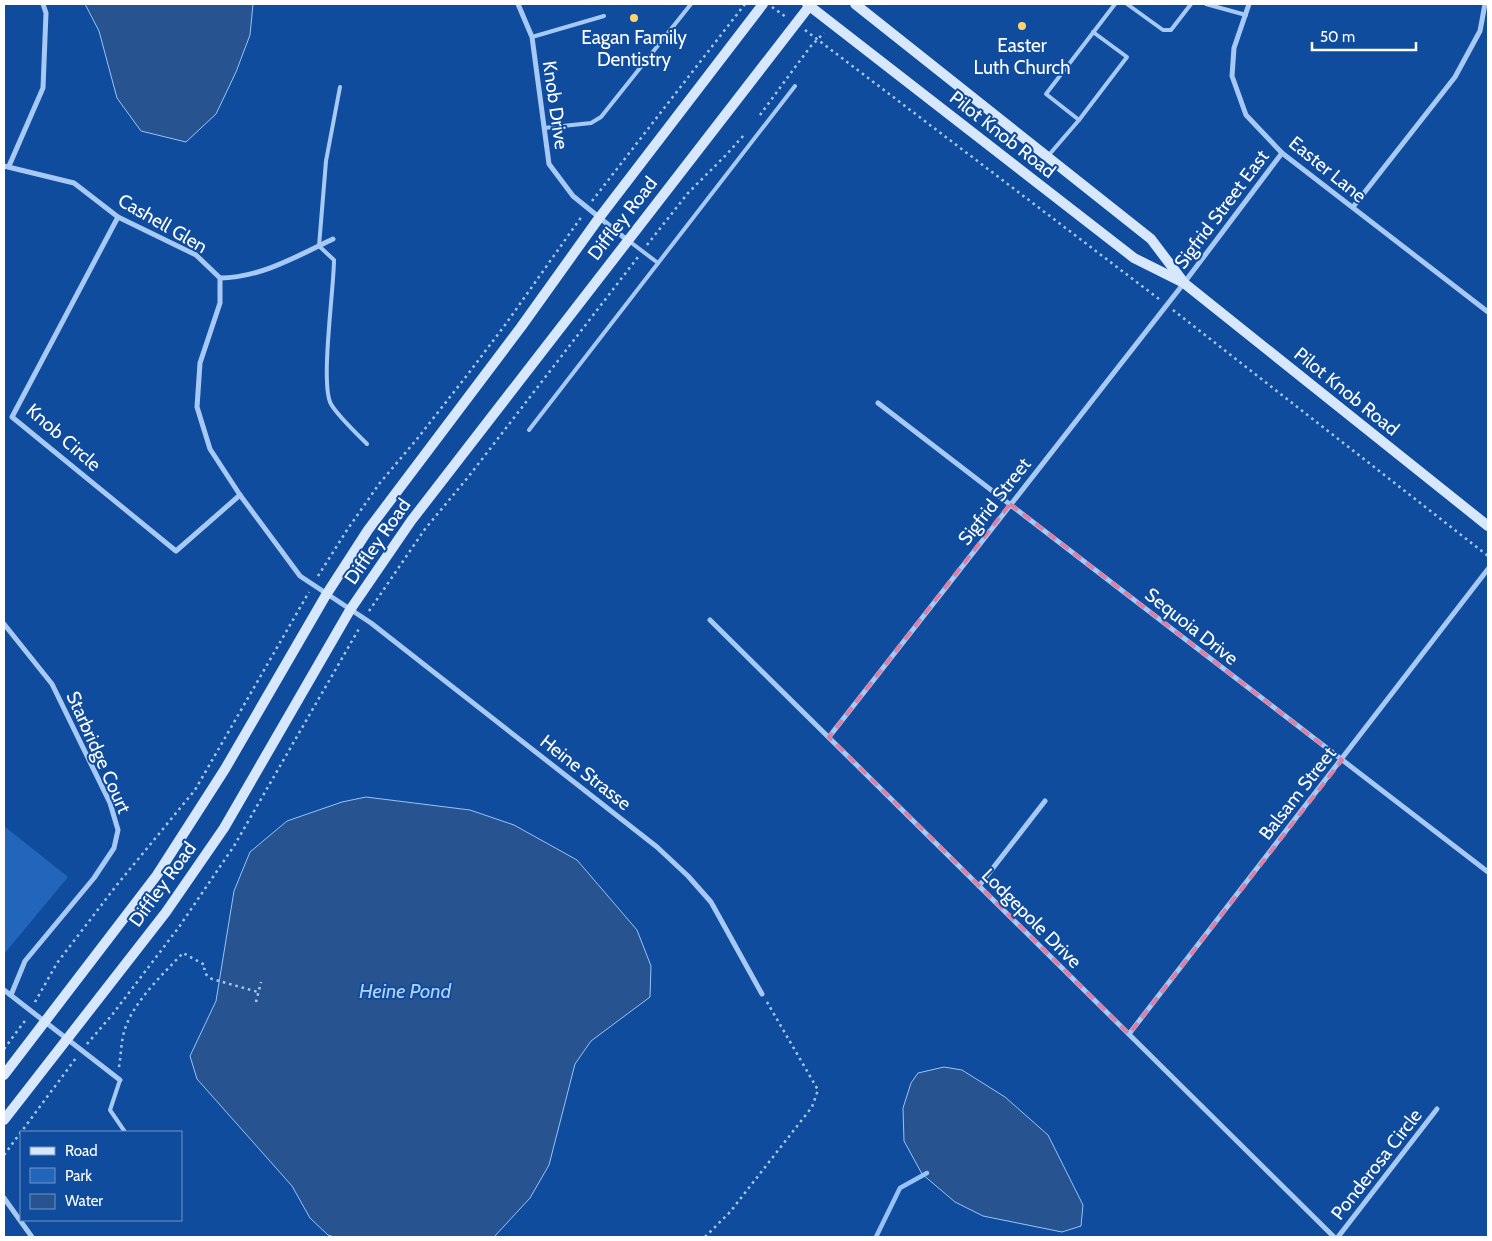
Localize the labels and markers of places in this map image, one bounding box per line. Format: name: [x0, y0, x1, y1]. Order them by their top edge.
marker: Eagan Family Dentistry: [628, 12, 640, 24]
marker: Easter Luth Church: [1016, 20, 1028, 32]
place label: Eagan Family Dentistry: [581, 26, 687, 71]
place label: Easter Luth Church: [974, 34, 1070, 79]

